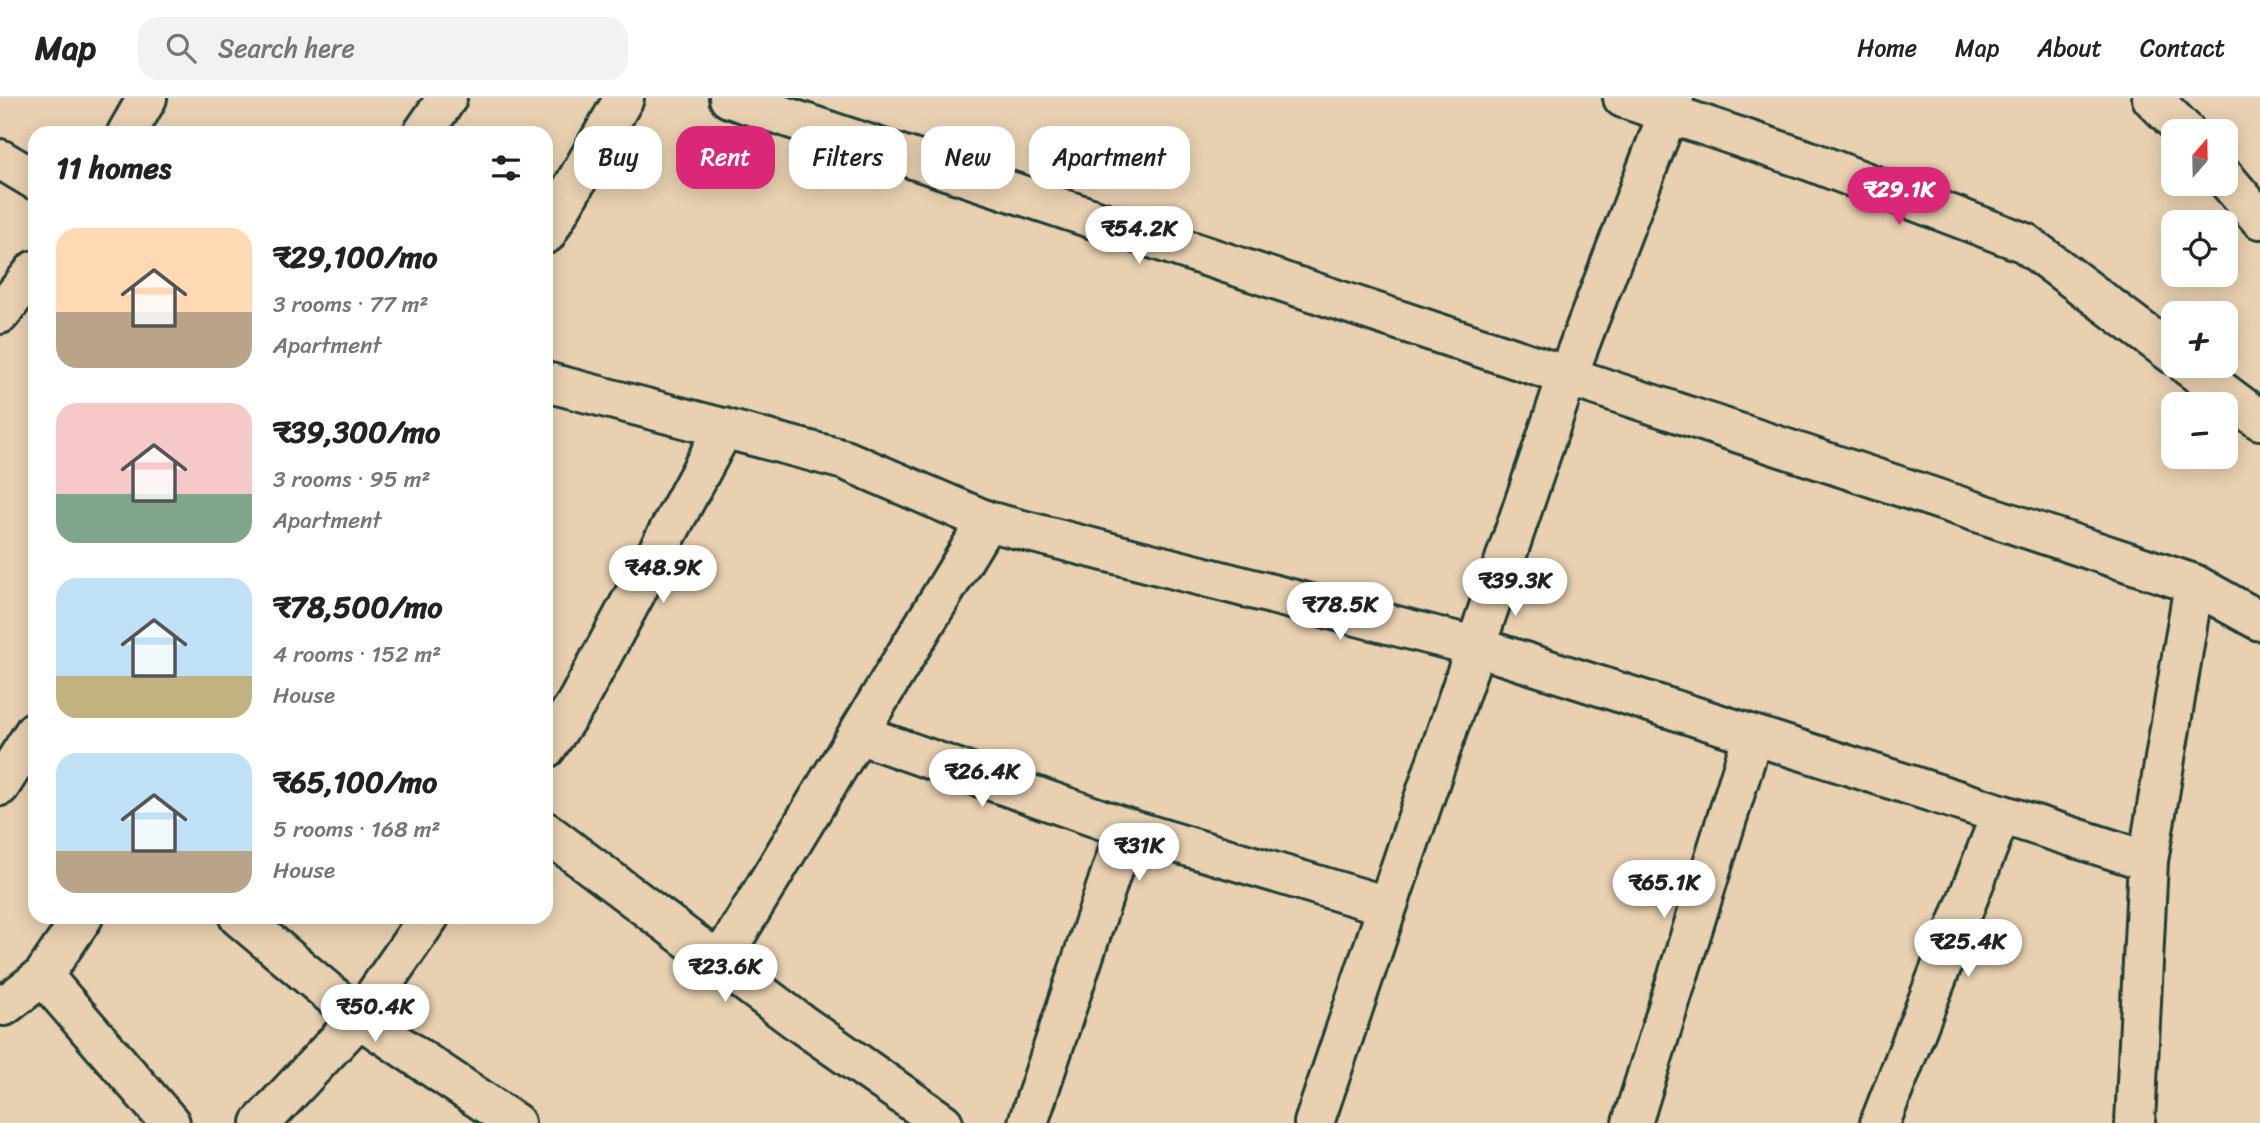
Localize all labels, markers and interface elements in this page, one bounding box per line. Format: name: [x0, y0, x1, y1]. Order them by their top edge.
search box: [138, 17, 628, 80]
text: Map: [35, 19, 96, 77]
text: Search here: [218, 25, 355, 71]
text: Home: [1857, 27, 1917, 69]
text: Map: [1955, 27, 1999, 69]
text: About: [2037, 27, 2102, 69]
text: Contact: [2140, 27, 2225, 69]
icon: search: [162, 29, 200, 67]
north arrow: [2161, 119, 2238, 196]
map controls: [2161, 119, 2238, 469]
chip: Buy: [574, 126, 662, 189]
chip: Rent: [676, 126, 775, 189]
chip: Filters: [789, 126, 907, 189]
chip: New: [921, 126, 1015, 189]
chip: Apartment: [1029, 126, 1190, 189]
text: 11 homes: [56, 141, 171, 195]
icon: filters: [487, 149, 525, 187]
pin: ₹29.1K: [1842, 167, 1956, 227]
text: ₹29.1K: [1863, 169, 1935, 210]
pin: ₹54.2K: [1082, 206, 1196, 266]
text: ₹54.2K: [1101, 208, 1177, 249]
button: locate: [2161, 210, 2238, 287]
text: ₹29,100/mo: [273, 230, 438, 284]
icon: home: [112, 256, 196, 340]
text: 3 rooms · 77 m²: [273, 284, 429, 325]
button: +: [2161, 301, 2238, 378]
text: Apartment: [273, 325, 382, 366]
button: −: [2161, 392, 2238, 469]
text: ₹39,300/mo: [273, 405, 440, 459]
icon: home: [112, 431, 196, 515]
text: 3 rooms · 95 m²: [273, 459, 430, 500]
text: Apartment: [273, 500, 382, 541]
pin: ₹48.9K: [606, 546, 720, 605]
text: ₹48.9K: [625, 547, 701, 588]
pin: ₹39.3K: [1458, 559, 1572, 618]
text: ₹39.3K: [1478, 560, 1552, 601]
text: ₹78,500/mo: [273, 580, 443, 634]
pin: ₹78.5K: [1283, 582, 1397, 642]
text: ₹78.5K: [1303, 584, 1377, 625]
icon: home: [112, 606, 196, 690]
text: 4 rooms · 152 m²: [273, 634, 441, 675]
text: House: [273, 675, 335, 716]
pin: ₹26.4K: [925, 750, 1039, 809]
text: ₹26.4K: [945, 751, 1019, 792]
text: ₹65,100/mo: [273, 755, 437, 809]
icon: home: [112, 781, 196, 865]
text: 5 rooms · 168 m²: [273, 809, 441, 850]
pin: ₹31K: [1098, 824, 1180, 883]
text: ₹31K: [1114, 825, 1164, 866]
text: House: [273, 850, 335, 891]
pin: ₹65.1K: [1607, 860, 1721, 920]
text: ₹65.1K: [1629, 862, 1699, 903]
pin: ₹25.4K: [1911, 920, 2025, 979]
text: ₹25.4K: [1930, 921, 2006, 962]
pin: ₹23.6K: [668, 944, 782, 1004]
text: ₹23.6K: [689, 946, 761, 987]
pin: ₹50.4K: [318, 984, 432, 1044]
text: ₹50.4K: [337, 986, 413, 1027]

